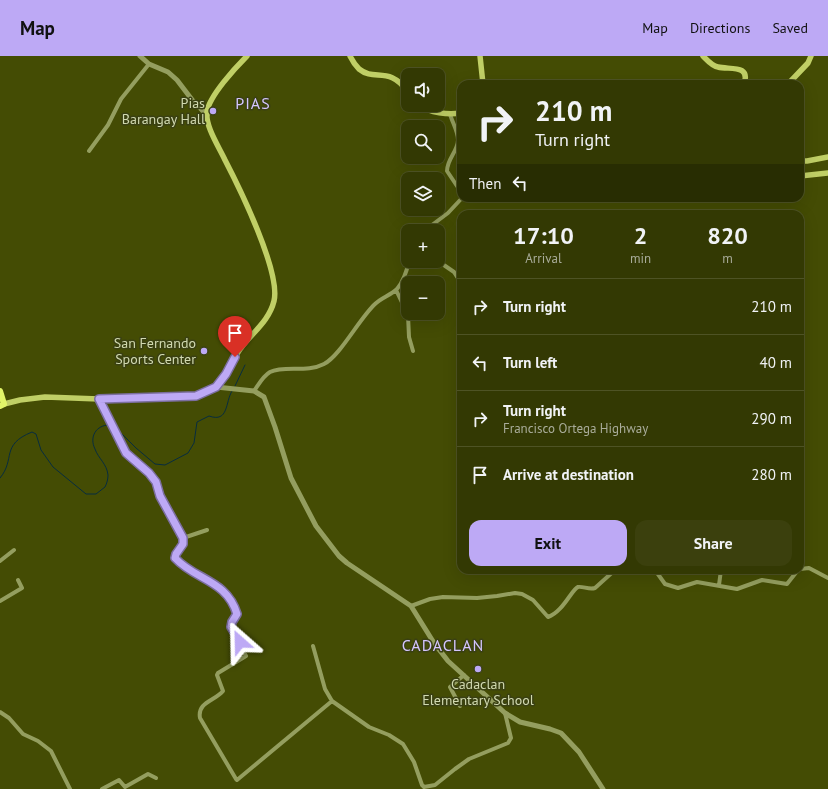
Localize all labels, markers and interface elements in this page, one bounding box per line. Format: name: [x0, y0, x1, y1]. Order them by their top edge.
text: Map: [20, 16, 55, 40]
text: Map: [642, 19, 668, 37]
text: Directions: [690, 19, 750, 37]
text: Saved: [772, 19, 808, 37]
map controls: [401, 68, 445, 320]
button: sound: [401, 68, 445, 112]
text: 210 m: [535, 92, 612, 129]
district label: PIAS: [235, 93, 271, 113]
place label: Pias Barangay Hall: [122, 94, 205, 128]
icon: right: [469, 96, 521, 148]
marker: Pias Barangay Hall: [208, 106, 218, 116]
button: search: [401, 120, 445, 164]
text: Turn right: [535, 128, 610, 151]
button: layers: [401, 172, 445, 216]
icon: left: [509, 172, 531, 194]
text: Then: [469, 174, 501, 193]
text: 17:10: [513, 220, 574, 251]
text: 2: [634, 220, 647, 251]
text: 820: [707, 220, 748, 251]
button: +: [401, 224, 445, 268]
text: Arrival: [525, 250, 562, 267]
text: min: [630, 250, 651, 267]
text: m: [722, 250, 733, 267]
button: −: [401, 276, 445, 320]
icon: right: [469, 296, 491, 318]
text: Turn right: [503, 297, 566, 316]
text: 210 m: [751, 297, 792, 316]
pin: [218, 316, 252, 357]
icon: arrive: [224, 322, 246, 344]
place label: San Fernando Sports Center: [114, 334, 196, 368]
marker: San Fernando Sports Center: [199, 346, 209, 356]
icon: left: [469, 352, 491, 374]
text: Turn left: [503, 353, 557, 372]
text: 40 m: [759, 353, 792, 372]
text: Turn right: [503, 401, 566, 420]
icon: right: [469, 408, 491, 430]
text: 290 m: [751, 409, 792, 428]
text: Francisco Ortega Highway: [503, 420, 648, 437]
icon: arrive: [469, 464, 491, 486]
text: Arrive at destination: [503, 465, 634, 484]
text: 280 m: [751, 465, 792, 484]
button: Exit: [469, 520, 627, 566]
button: Share: [635, 520, 792, 566]
position arrow: [219, 621, 261, 663]
district label: CADACLAN: [402, 635, 484, 655]
marker: Cadaclan Elementary School: [473, 664, 483, 674]
place label: Cadaclan Elementary School: [422, 675, 534, 709]

